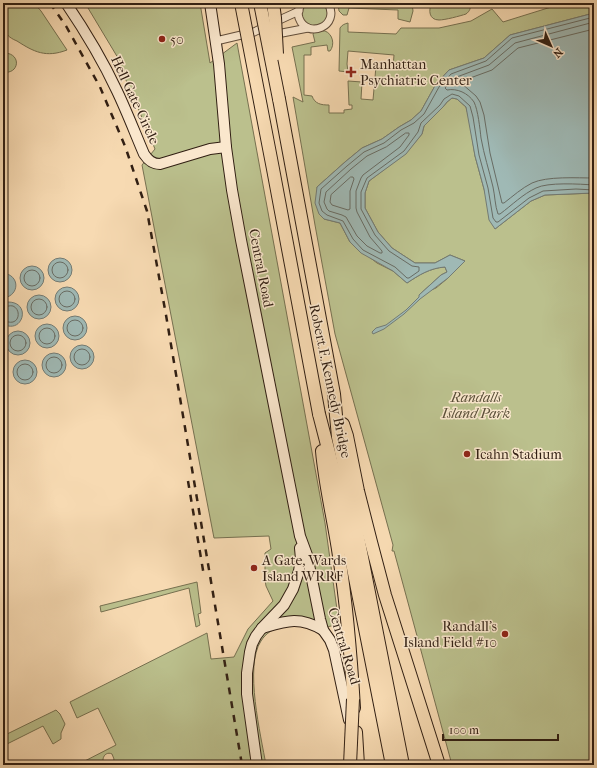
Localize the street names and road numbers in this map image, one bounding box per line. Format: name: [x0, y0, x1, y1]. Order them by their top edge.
street label: Hell Gate Circle: [107, 53, 163, 147]
street label: Central Road: [245, 227, 277, 309]
street label: Robert F. Kennedy Bridge: [305, 302, 355, 460]
street label: Central Road: [324, 605, 364, 687]

